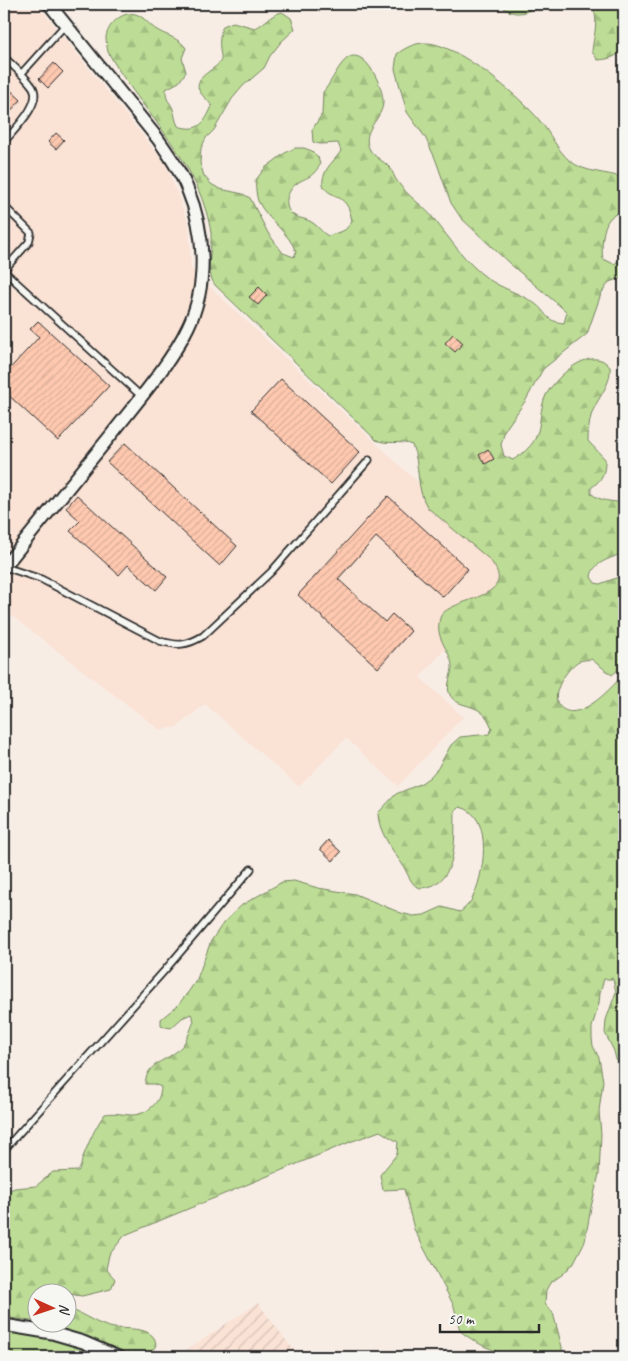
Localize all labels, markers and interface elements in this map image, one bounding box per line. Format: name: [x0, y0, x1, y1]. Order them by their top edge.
north arrow: [28, 1284, 78, 1334]
scale bar: [440, 1301, 539, 1333]
text: N: [56, 1304, 73, 1316]
text: 50 m: [448, 1310, 475, 1329]

